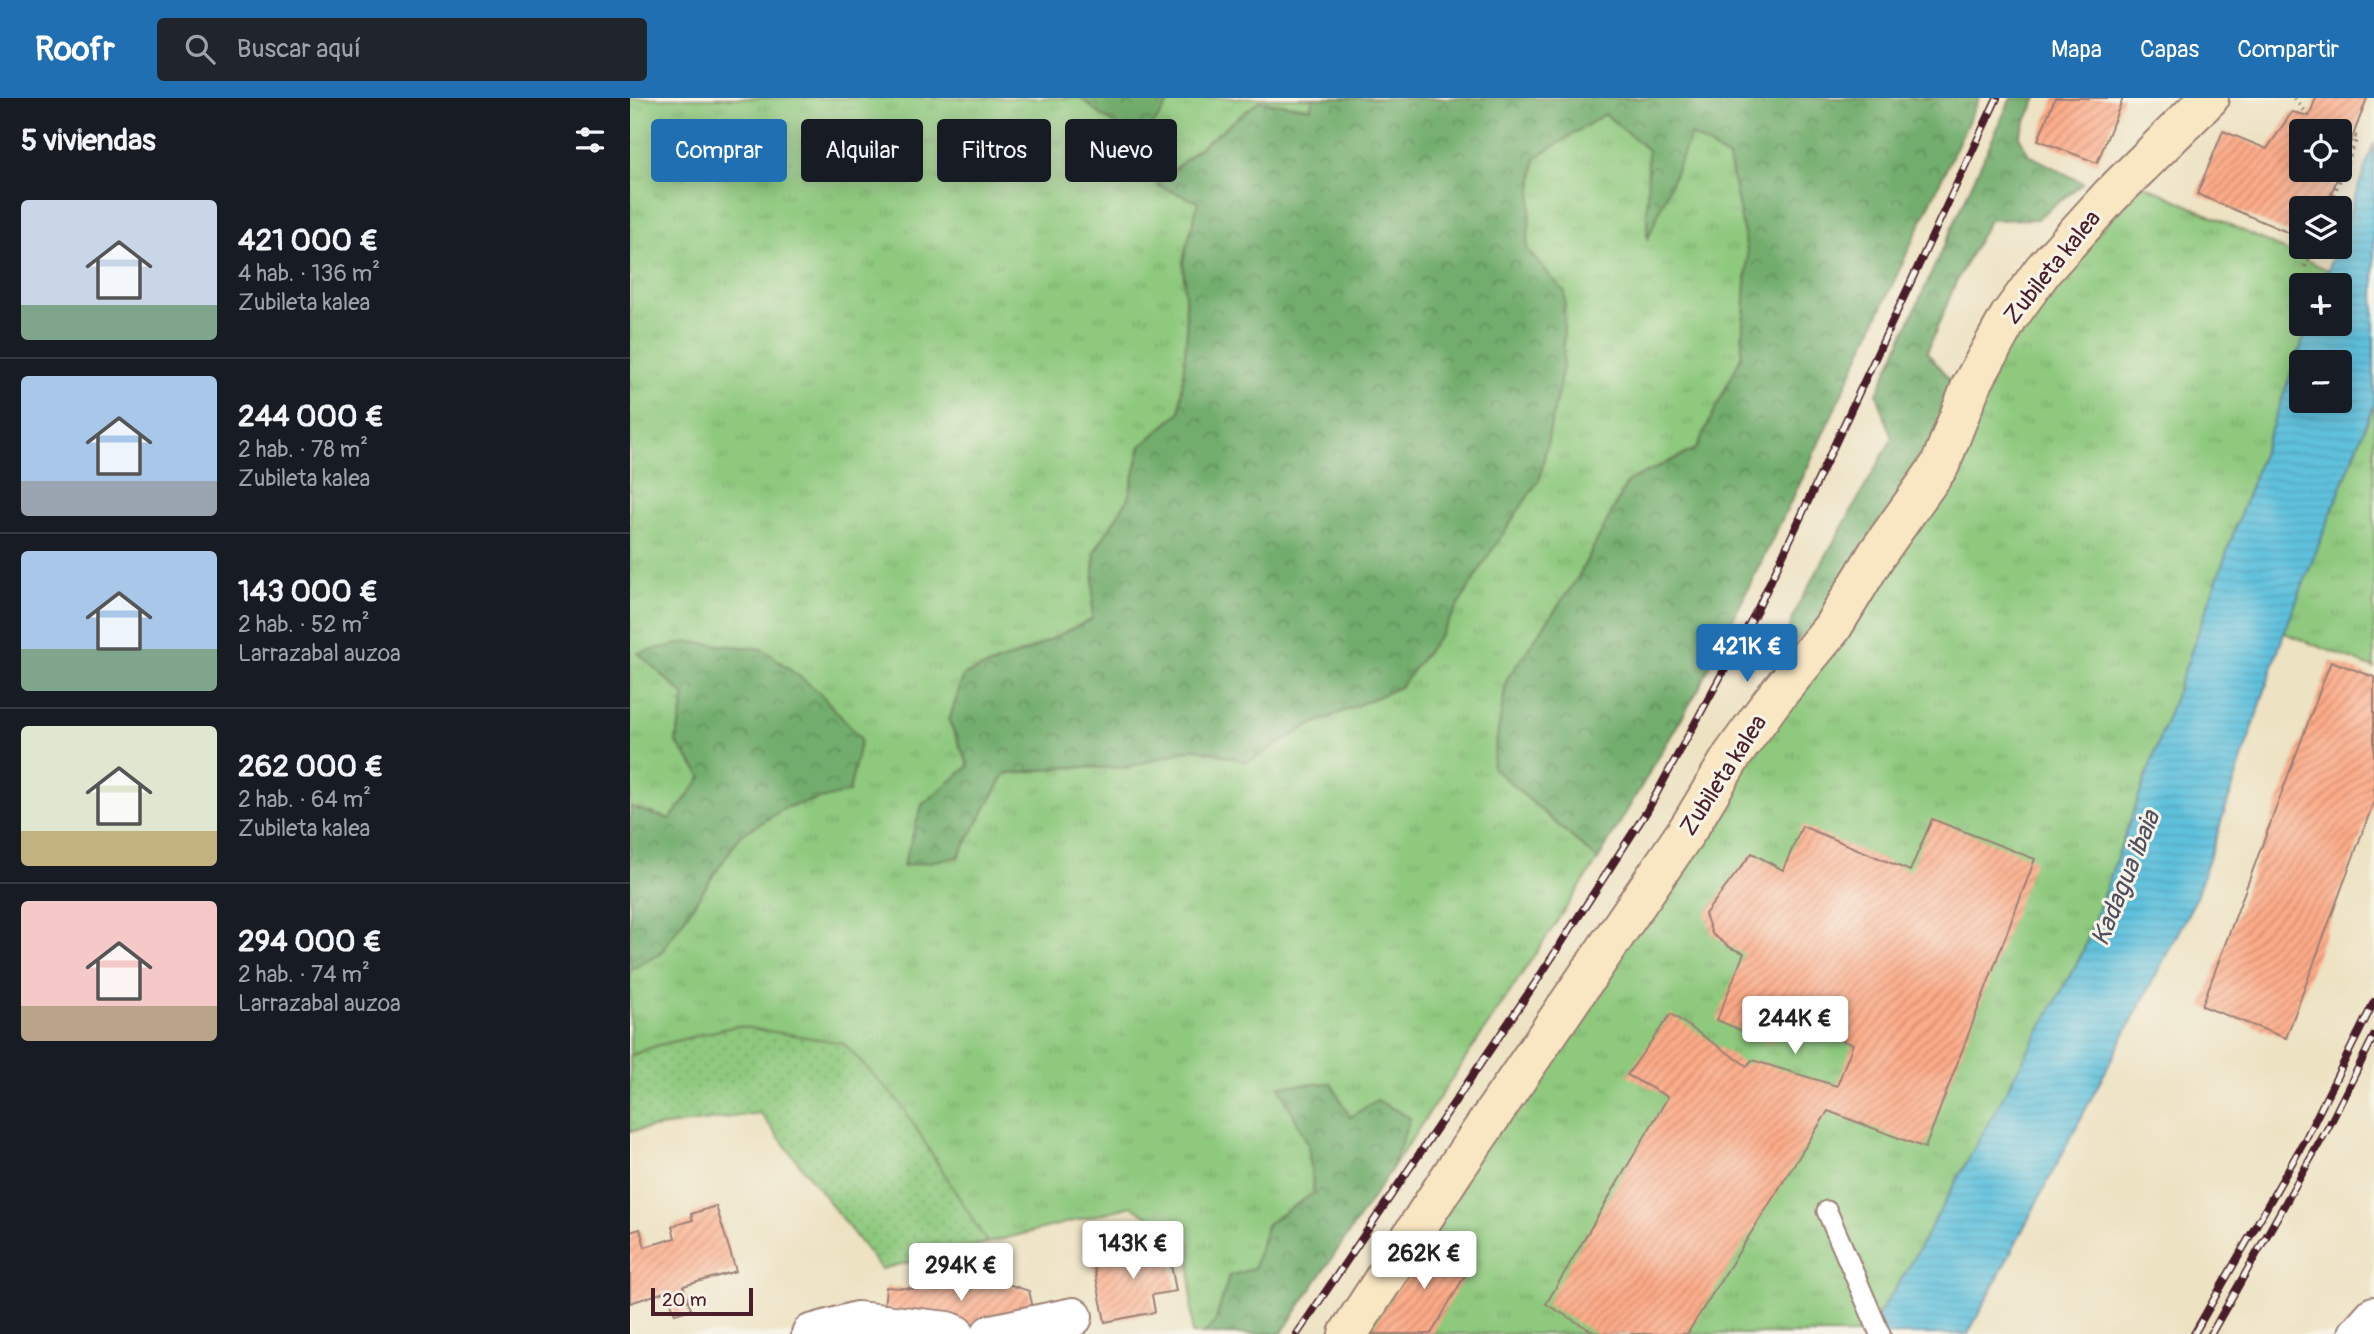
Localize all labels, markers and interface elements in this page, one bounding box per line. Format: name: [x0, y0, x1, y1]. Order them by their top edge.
search box: [157, 18, 647, 81]
text: Roofr: [35, 29, 115, 70]
icon: search: [181, 30, 219, 68]
text: Buscar aquí: [237, 33, 361, 65]
text: Mapa: [2051, 35, 2102, 64]
text: Capas: [2140, 35, 2199, 64]
text: Compartir: [2237, 35, 2339, 64]
chip: Comprar: [651, 119, 787, 182]
chip: Alquilar: [801, 119, 923, 182]
chip: Filtros: [937, 119, 1051, 182]
chip: Nuevo: [1065, 119, 1177, 182]
map controls: [2289, 119, 2352, 413]
button: locate: [2289, 119, 2352, 182]
icon: filters: [571, 121, 609, 159]
text: 5 viviendas: [21, 122, 156, 159]
button: layers: [2289, 196, 2352, 259]
street label: Zubileta kalea: [1998, 205, 2107, 330]
text: 421 000 €: [238, 222, 378, 259]
icon: home: [77, 228, 161, 312]
text: 4 hab. · 136 m²: [238, 259, 380, 288]
button: +: [2289, 273, 2352, 336]
text: Zubileta kalea: [238, 288, 370, 317]
button: −: [2289, 350, 2352, 413]
text: 244 000 €: [238, 398, 384, 435]
icon: home: [77, 404, 161, 488]
text: 2 hab. · 78 m²: [238, 435, 368, 464]
text: Zubileta kalea: [238, 464, 370, 493]
text: 143 000 €: [238, 573, 378, 610]
icon: home: [77, 579, 161, 663]
text: 2 hab. · 52 m²: [238, 610, 370, 639]
pin: 421K €: [1690, 624, 1804, 684]
text: 421K €: [1712, 632, 1782, 661]
text: Larrazabal auzoa: [238, 639, 401, 668]
street label: Zubileta kalea: [1674, 710, 1773, 841]
text: 262 000 €: [238, 748, 383, 785]
icon: home: [77, 754, 161, 838]
text: 2 hab. · 64 m²: [238, 785, 371, 814]
water label: Kadagua ibaia: [2084, 804, 2168, 951]
text: Zubileta kalea: [238, 814, 370, 843]
text: 294 000 €: [238, 923, 382, 960]
icon: home: [77, 929, 161, 1013]
text: 2 hab. · 74 m²: [238, 960, 370, 989]
text: Larrazabal auzoa: [238, 989, 401, 1018]
pin: 244K €: [1738, 996, 1852, 1056]
text: 244K €: [1758, 1004, 1832, 1033]
pin: 143K €: [1076, 1222, 1190, 1281]
text: 143K €: [1098, 1229, 1168, 1258]
pin: 262K €: [1367, 1232, 1481, 1291]
text: 262K €: [1387, 1239, 1461, 1268]
pin: 294K €: [904, 1244, 1018, 1303]
text: 294K €: [925, 1251, 997, 1280]
scale bar: [651, 1285, 752, 1317]
text: 20 m: [662, 1288, 707, 1312]

